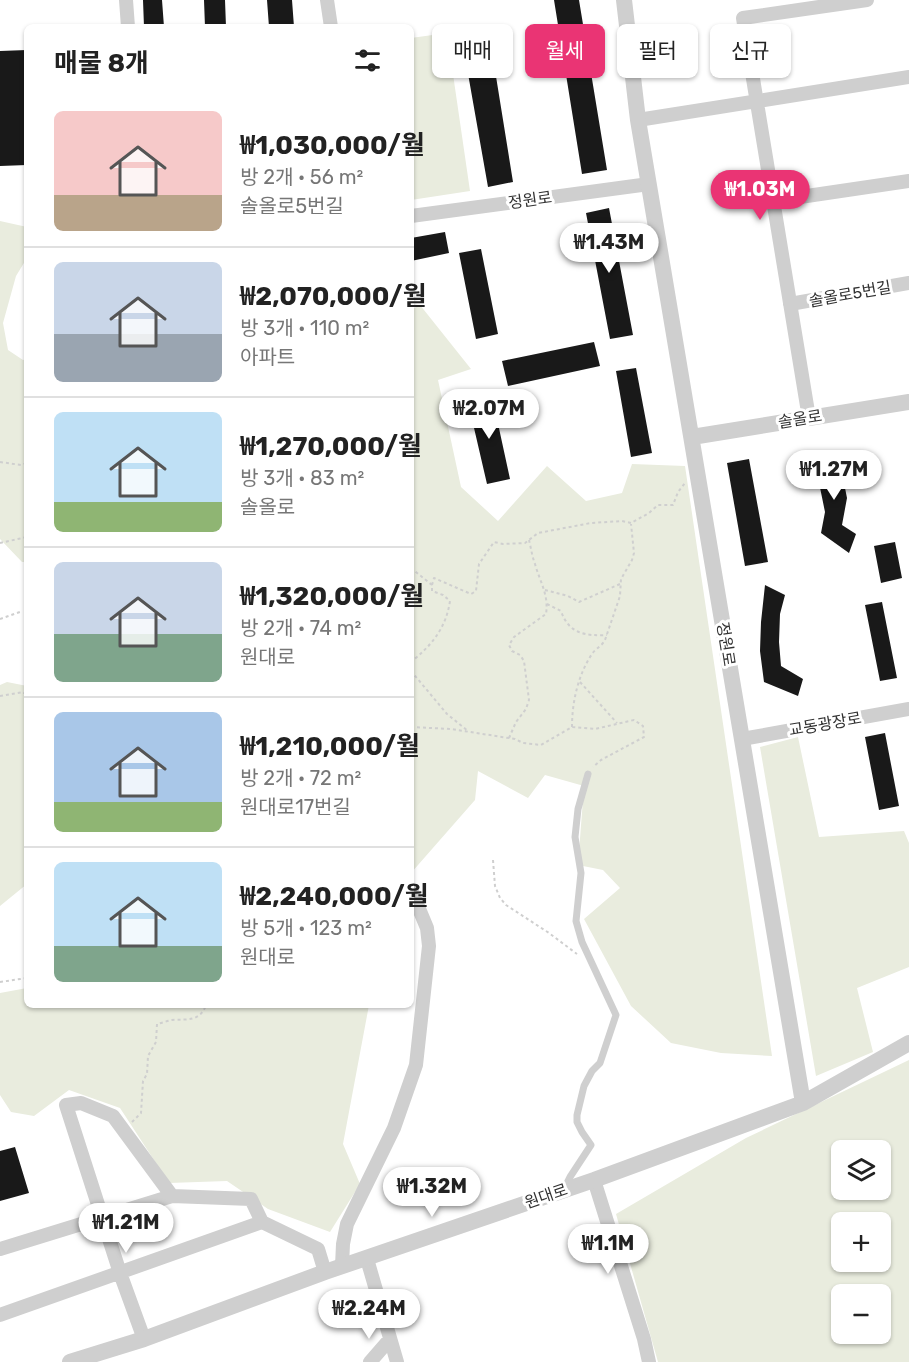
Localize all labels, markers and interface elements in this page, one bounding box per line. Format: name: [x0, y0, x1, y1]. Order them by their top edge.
chip: 매매: [432, 24, 513, 78]
chip: 월세: [525, 24, 605, 78]
chip: 필터: [617, 24, 698, 78]
chip: 신규: [710, 24, 791, 78]
icon: filters: [351, 44, 384, 77]
text: 매물 8개: [54, 48, 149, 79]
text: ₩1,030,000/월: [240, 130, 425, 161]
icon: home: [102, 135, 174, 207]
text: 방 2개 · 56 m²: [240, 165, 363, 189]
pin: ₩1.03M: [711, 170, 809, 221]
text: ₩1.03M: [725, 177, 795, 201]
street label: 정원로: [507, 187, 553, 212]
text: 솔올로5번길: [240, 194, 344, 218]
pin: ₩1.43M: [560, 223, 658, 274]
text: ₩1.43M: [574, 230, 644, 254]
street label: 솔올로5번길: [807, 277, 893, 311]
text: ₩2,070,000/월: [240, 281, 427, 312]
icon: home: [102, 286, 174, 358]
text: 방 3개 · 110 m²: [240, 316, 369, 340]
text: 아파트: [240, 345, 295, 369]
pin: ₩2.07M: [440, 389, 538, 440]
text: ₩2.07M: [453, 396, 525, 420]
street label: 솔올로: [777, 406, 824, 432]
text: ₩1,270,000/월: [240, 431, 422, 462]
icon: home: [102, 436, 174, 508]
pin: ₩1.27M: [785, 450, 883, 501]
text: ₩1.27M: [800, 457, 868, 481]
text: 방 3개 · 83 m²: [240, 466, 364, 490]
text: 솔올로: [240, 495, 295, 519]
text: ₩1,320,000/월: [240, 581, 424, 612]
icon: home: [102, 586, 174, 658]
text: 방 2개 · 74 m²: [240, 616, 361, 640]
street label: 정원로: [713, 621, 739, 668]
text: 원대로: [240, 645, 295, 669]
street label: 교동광장로: [787, 708, 863, 740]
text: ₩1,210,000/월: [240, 731, 420, 762]
icon: home: [102, 736, 174, 808]
text: 방 2개 · 72 m²: [240, 766, 361, 790]
text: 원대로17번길: [240, 795, 351, 819]
text: ₩2,240,000/월: [240, 881, 429, 912]
icon: home: [102, 886, 174, 958]
text: 방 5개 · 123 m²: [240, 916, 372, 940]
text: 원대로: [240, 945, 295, 969]
map controls: [831, 1140, 891, 1344]
button: layers: [831, 1140, 891, 1200]
pin: ₩1.32M: [383, 1167, 481, 1218]
text: ₩1.32M: [397, 1174, 467, 1198]
street label: 원대로: [522, 1180, 570, 1212]
pin: ₩1.21M: [77, 1203, 175, 1254]
text: ₩1.21M: [93, 1210, 159, 1234]
button: +: [831, 1212, 891, 1272]
pin: ₩1.1M: [566, 1224, 650, 1275]
text: ₩1.1M: [582, 1231, 634, 1255]
button: −: [831, 1284, 891, 1344]
pin: ₩2.24M: [320, 1289, 418, 1340]
text: ₩2.24M: [332, 1296, 406, 1320]

